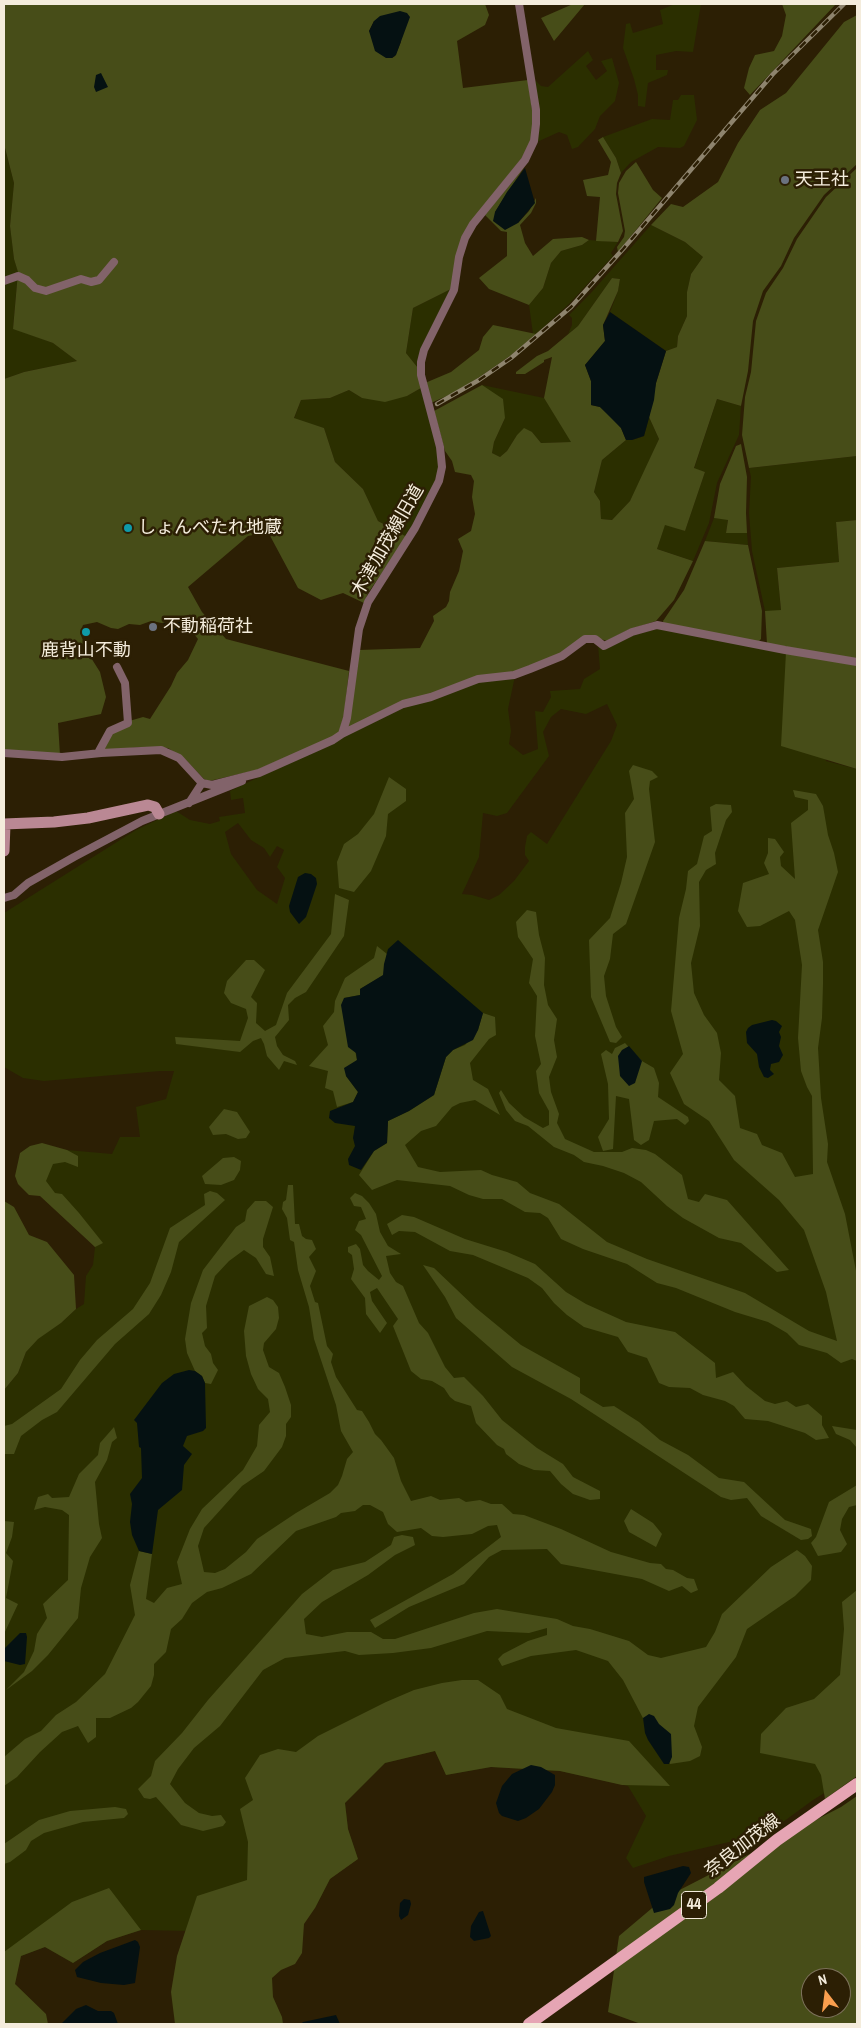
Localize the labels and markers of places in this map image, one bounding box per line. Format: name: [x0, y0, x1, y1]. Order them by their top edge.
place label: 天王社: [795, 169, 849, 191]
marker: 天王社: [779, 174, 791, 186]
place label: しょんべたれ地蔵: [138, 517, 282, 539]
marker: しょんべたれ地蔵: [122, 522, 134, 534]
place label: 不動稲荷社: [163, 616, 253, 638]
marker: 不動稲荷社: [147, 621, 159, 633]
marker: 鹿背山不動: [80, 626, 92, 638]
place label: 鹿背山不動: [41, 640, 131, 662]

